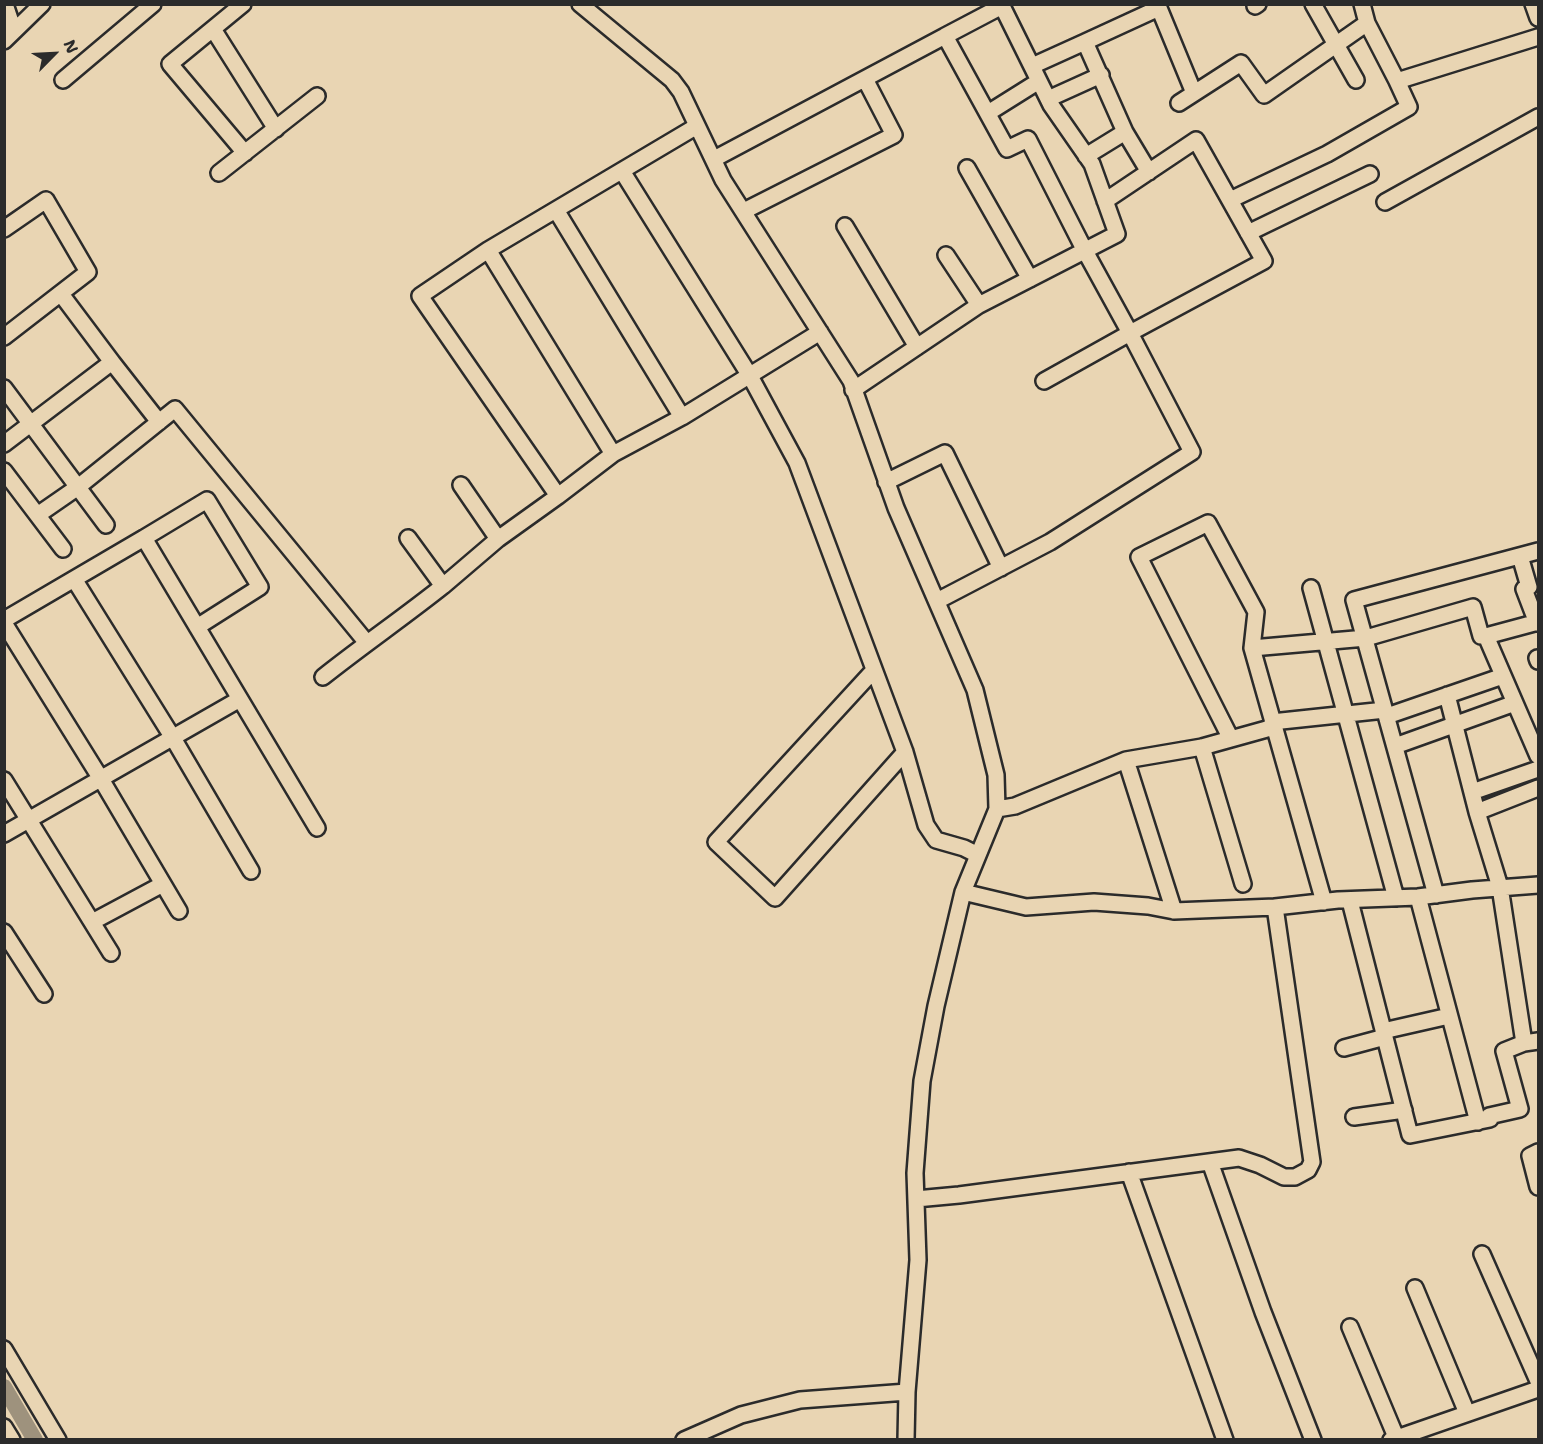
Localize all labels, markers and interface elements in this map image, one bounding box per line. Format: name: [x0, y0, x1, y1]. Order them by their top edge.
north arrow: [24, 24, 84, 84]
text: N: [59, 36, 83, 57]

